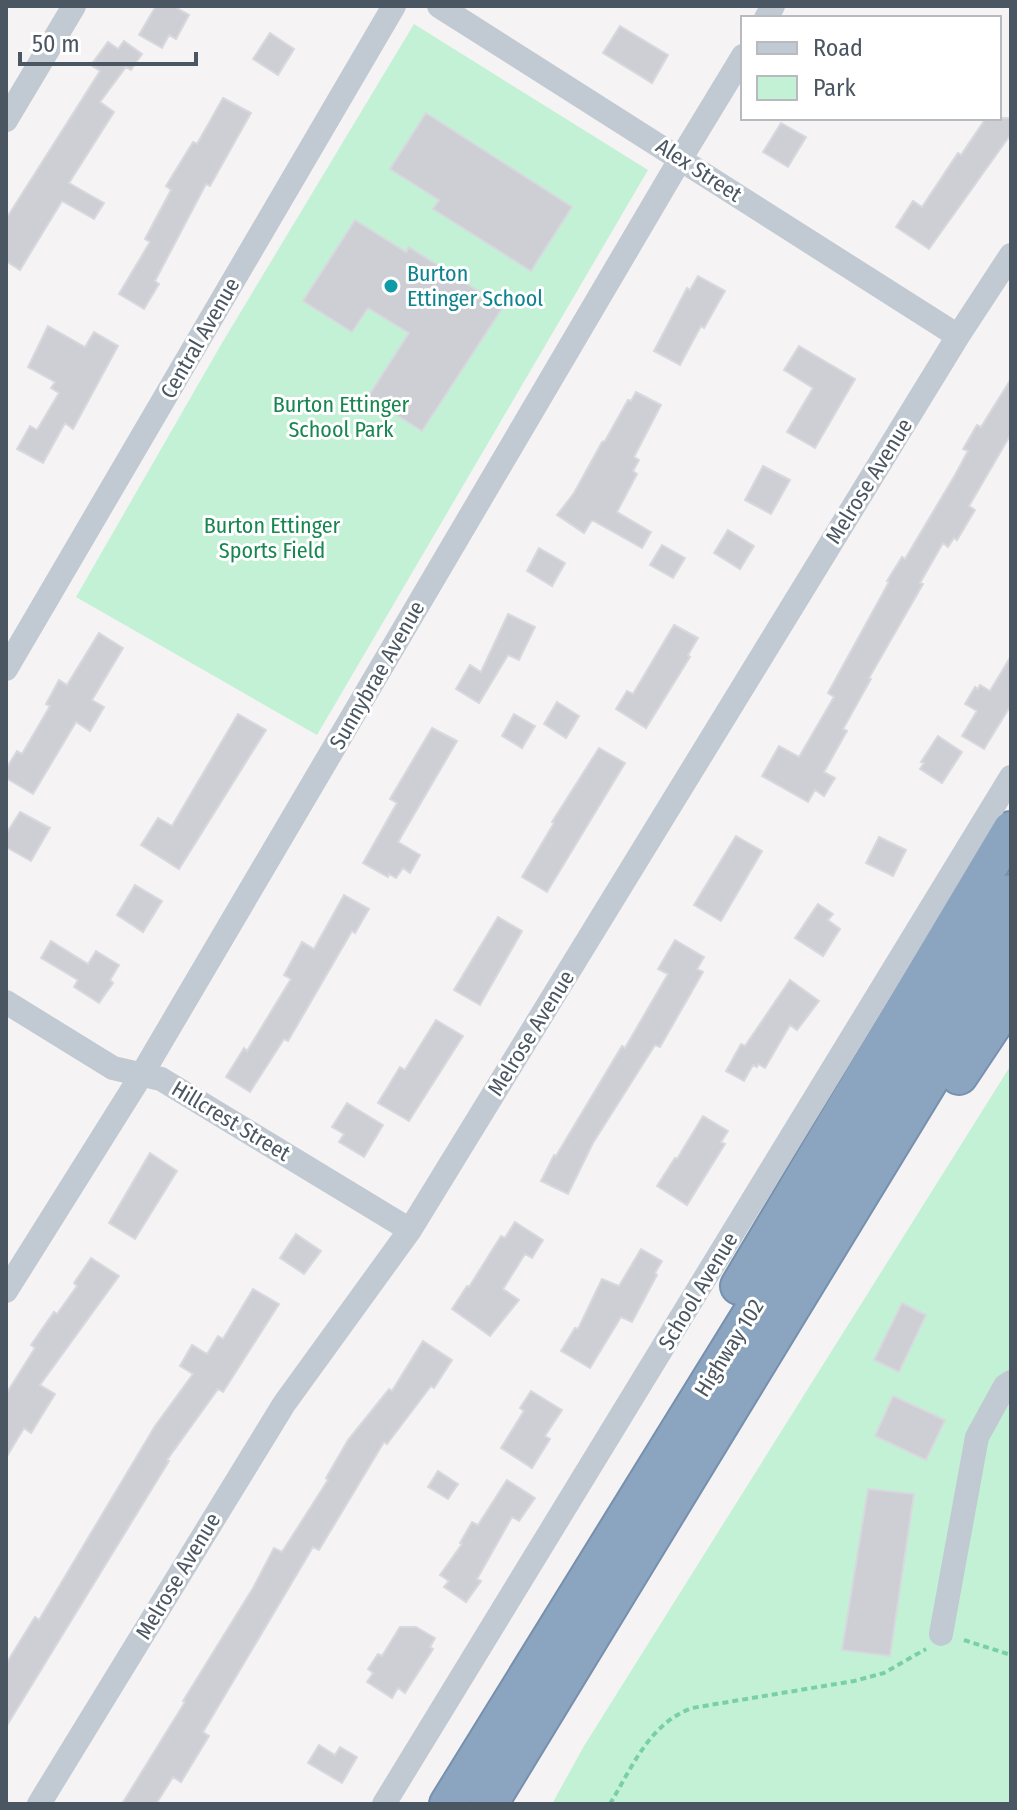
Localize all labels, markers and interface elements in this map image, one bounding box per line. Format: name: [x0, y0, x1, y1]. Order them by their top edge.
scale bar: [20, 16, 196, 66]
legend: [741, 16, 1001, 120]
text: 50 m: [32, 30, 80, 58]
text: Road: [813, 34, 863, 62]
text: Park: [813, 74, 856, 102]
street label: Alex Street: [651, 132, 748, 208]
place label: Burton Ettinger School: [407, 260, 543, 312]
street label: Central Avenue: [155, 273, 245, 403]
marker: Burton Ettinger School: [382, 277, 400, 295]
park label: Burton Ettinger School Park: [273, 391, 410, 443]
street label: Melrose Avenue: [820, 413, 918, 549]
park label: Burton Ettinger Sports Field: [204, 512, 341, 564]
street label: Sunnybrae Avenue: [324, 596, 430, 754]
street label: Melrose Avenue: [482, 965, 580, 1101]
street label: Hillcrest Street: [167, 1075, 296, 1167]
street label: School Avenue: [652, 1227, 744, 1355]
street label: Highway 102: [688, 1294, 770, 1402]
street label: Melrose Avenue: [130, 1508, 226, 1644]

